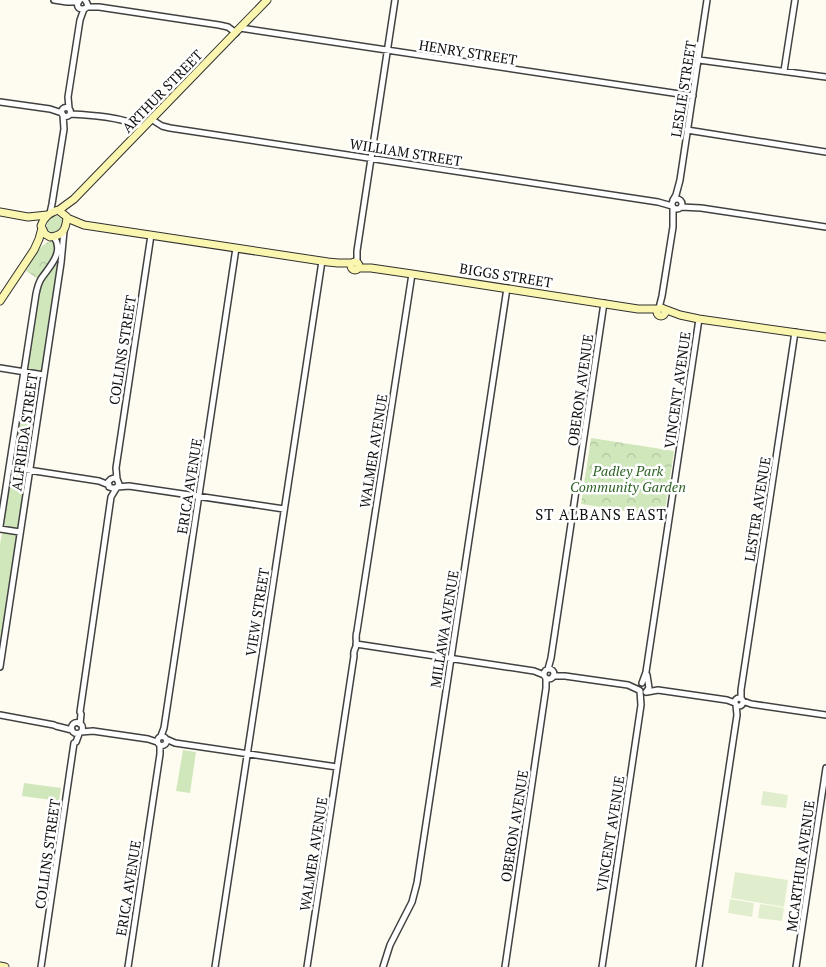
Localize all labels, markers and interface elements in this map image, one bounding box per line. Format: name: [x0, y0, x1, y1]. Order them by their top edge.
street label: HENRY STREET: [418, 35, 519, 69]
street label: LESLIE STREET: [666, 39, 700, 139]
street label: ARTHUR STREET: [118, 45, 207, 137]
street label: WILLIAM STREET: [348, 134, 464, 170]
street label: BIGGS STREET: [458, 258, 554, 292]
street label: COLLINS STREET: [104, 294, 140, 406]
street label: VINCENT AVENUE: [659, 330, 695, 450]
street label: OBERON AVENUE: [563, 333, 597, 447]
street label: ALFRIEDA STREET: [6, 372, 42, 492]
street label: WALMER AVENUE: [355, 393, 391, 509]
street label: ERICA AVENUE: [172, 437, 206, 535]
street label: LESTER AVENUE: [739, 455, 775, 563]
park label: Padley Park Community Garden: [570, 461, 686, 496]
district label: ST ALBANS EAST: [535, 504, 667, 524]
street label: VIEW STREET: [241, 566, 273, 658]
street label: MILLAWA AVENUE: [425, 569, 463, 689]
street label: OBERON AVENUE: [496, 769, 532, 883]
street label: VINCENT AVENUE: [591, 774, 629, 894]
street label: WALMER AVENUE: [295, 796, 331, 912]
street label: COLLINS STREET: [30, 798, 64, 910]
street label: MCARTHUR AVENUE: [781, 799, 819, 933]
street label: ERICA AVENUE: [111, 839, 145, 937]

